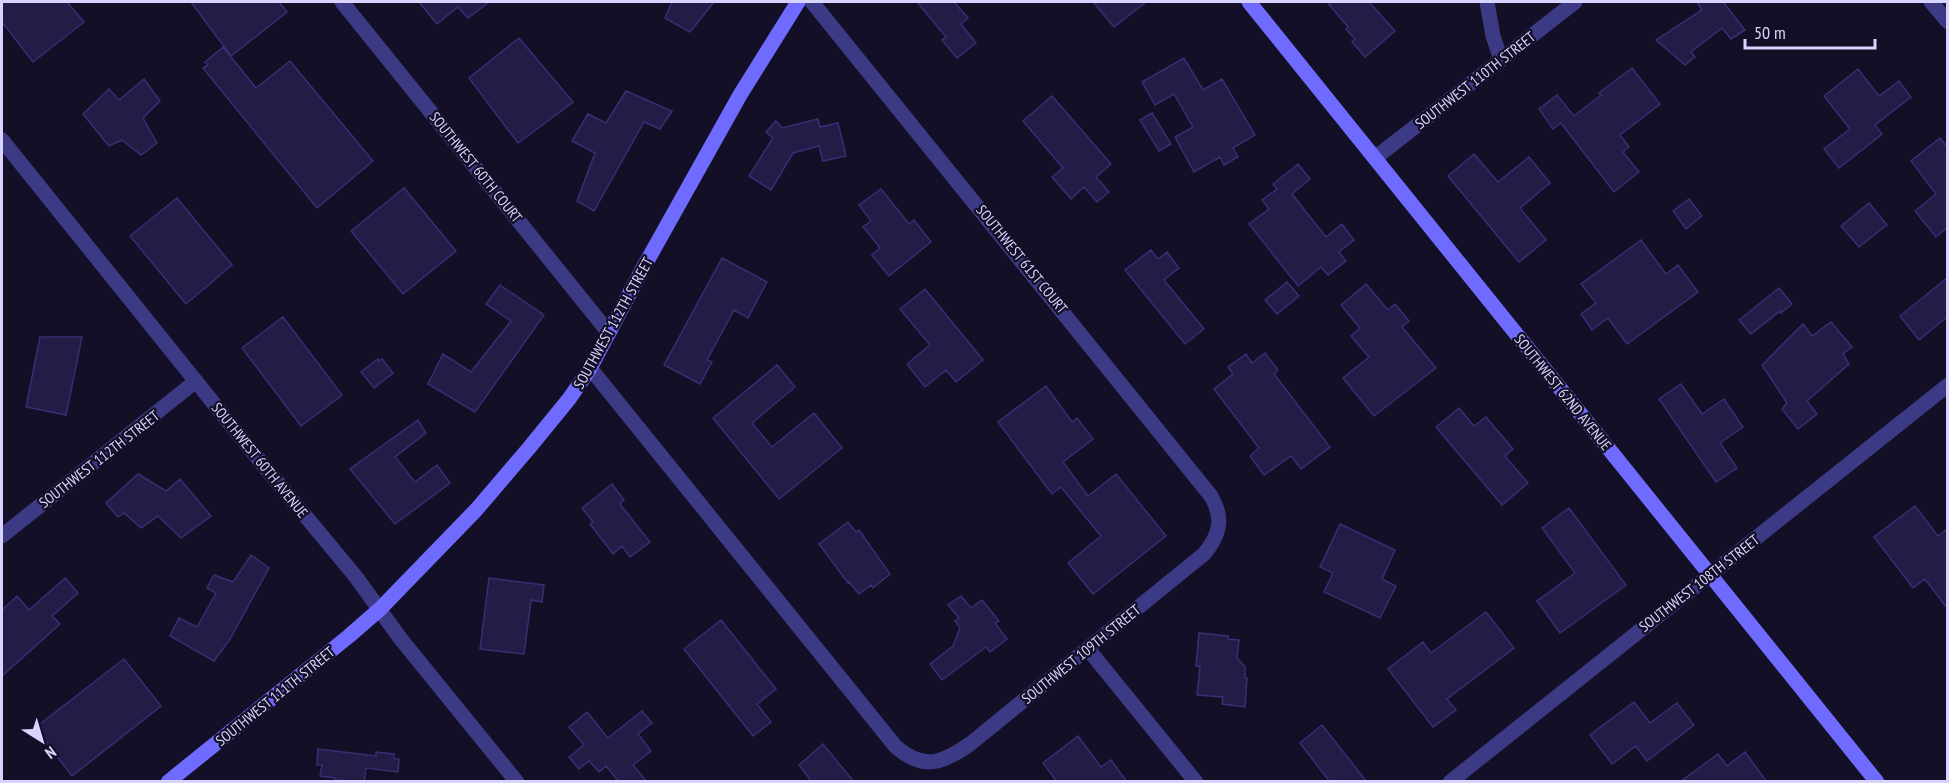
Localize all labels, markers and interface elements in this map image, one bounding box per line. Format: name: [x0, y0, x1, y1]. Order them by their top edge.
scale bar: [1745, 12, 1876, 50]
text: 50 m: [1754, 21, 1786, 44]
street label: SOUTHWEST 110TH STREET: [1411, 27, 1539, 133]
street label: SOUTHWEST 60TH COURT: [426, 108, 527, 226]
street label: SOUTHWEST 61ST COURT: [972, 201, 1072, 318]
street label: SOUTHWEST 112TH STREET: [569, 254, 657, 392]
street label: SOUTHWEST 62ND AVENUE: [1510, 330, 1616, 454]
street label: SOUTHWEST 60TH AVENUE: [208, 399, 312, 521]
street label: SOUTHWEST 112TH STREET: [35, 406, 163, 512]
street label: SOUTHWEST 108TH STREET: [1635, 530, 1763, 636]
street label: SOUTHWEST 109TH STREET: [1018, 600, 1145, 708]
street label: SOUTHWEST 111TH STREET: [212, 642, 339, 750]
north arrow: [12, 711, 72, 771]
text: N: [42, 742, 60, 764]

